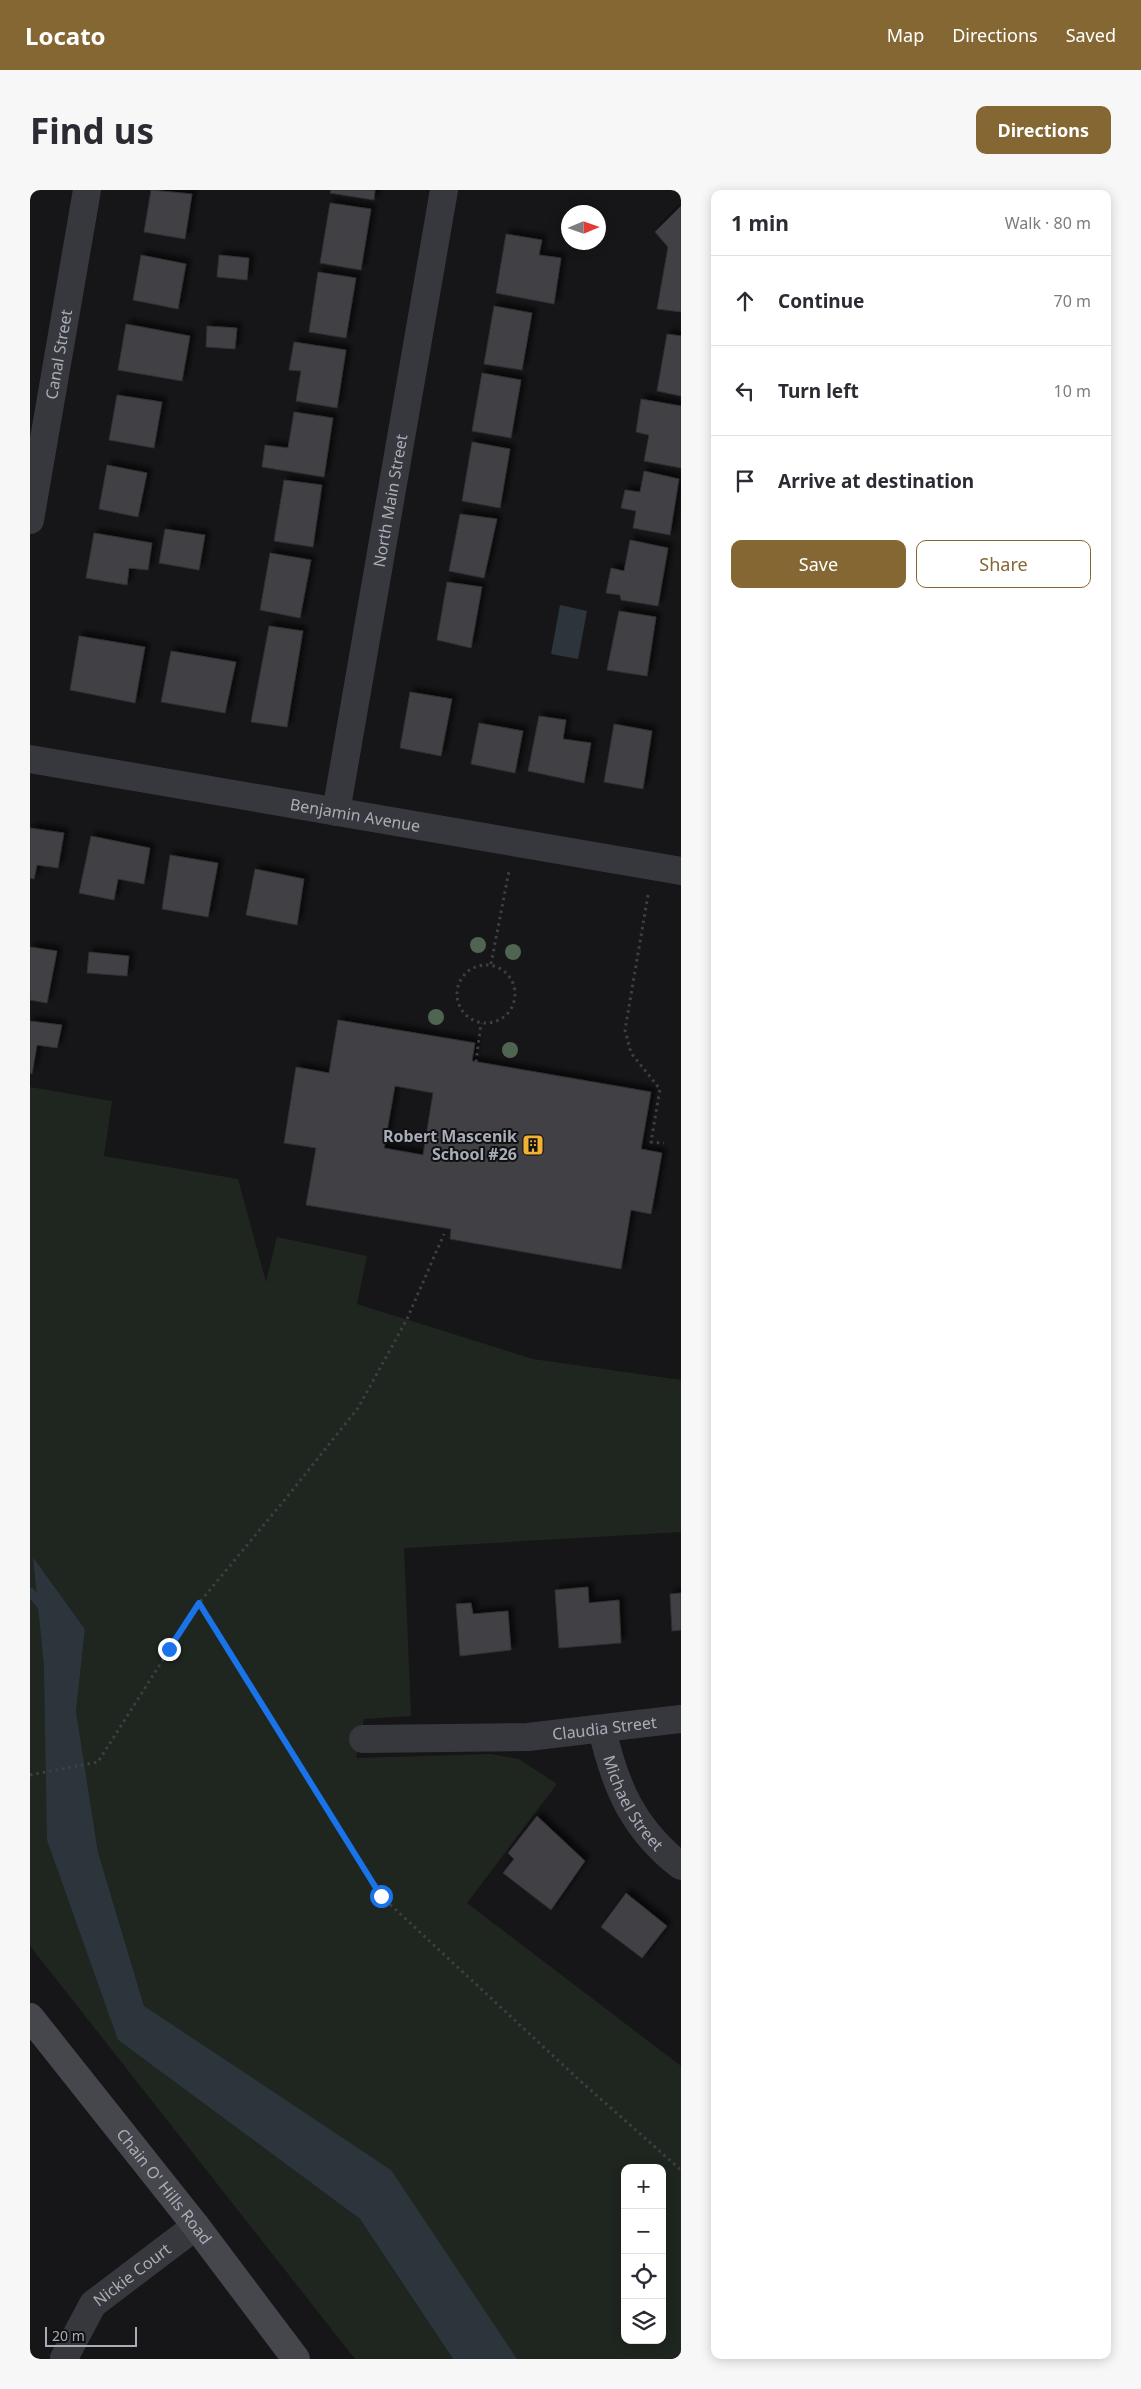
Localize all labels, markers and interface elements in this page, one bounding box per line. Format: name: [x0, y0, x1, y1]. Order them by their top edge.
text: Locato: [25, 19, 106, 52]
text: Map: [887, 23, 924, 47]
text: Directions: [952, 23, 1038, 47]
text: Saved: [1066, 23, 1116, 47]
button: Directions: [976, 106, 1111, 154]
text: Find us: [30, 107, 154, 154]
north arrow: [561, 205, 606, 250]
text: 1 min: [731, 209, 789, 237]
text: Walk · 80 m: [1005, 212, 1091, 234]
icon: ahead: [731, 287, 759, 315]
text: Continue: [778, 288, 864, 314]
text: 70 m: [1054, 290, 1091, 312]
street label: Canal Street: [40, 308, 77, 401]
icon: left: [731, 377, 759, 405]
text: Turn left: [778, 378, 859, 404]
text: 10 m: [1054, 380, 1091, 402]
street label: North Main Street: [368, 432, 412, 569]
icon: arrive: [731, 467, 759, 495]
text: Arrive at destination: [778, 468, 974, 494]
button: Save: [731, 540, 906, 588]
button: Share: [916, 540, 1091, 588]
street label: Benjamin Avenue: [288, 793, 422, 837]
place label: Robert Mascenik School #26: [383, 1125, 517, 1165]
building icon: Robert Mascenik School #26: [521, 1133, 545, 1157]
route end: [158, 1638, 181, 1661]
street label: Claudia Street: [551, 1711, 658, 1745]
street label: Michael Street: [598, 1752, 668, 1856]
route start: [370, 1885, 393, 1908]
street label: Chain O' Hills Road: [112, 2124, 217, 2249]
map controls: [621, 2164, 666, 2344]
button: +: [621, 2164, 666, 2209]
button: −: [621, 2209, 666, 2254]
street label: Nickie Court: [89, 2238, 175, 2311]
button: locate: [621, 2254, 666, 2299]
button: layers: [621, 2299, 666, 2344]
scale bar: [45, 2324, 138, 2347]
text: 20 m: [52, 2326, 85, 2345]

